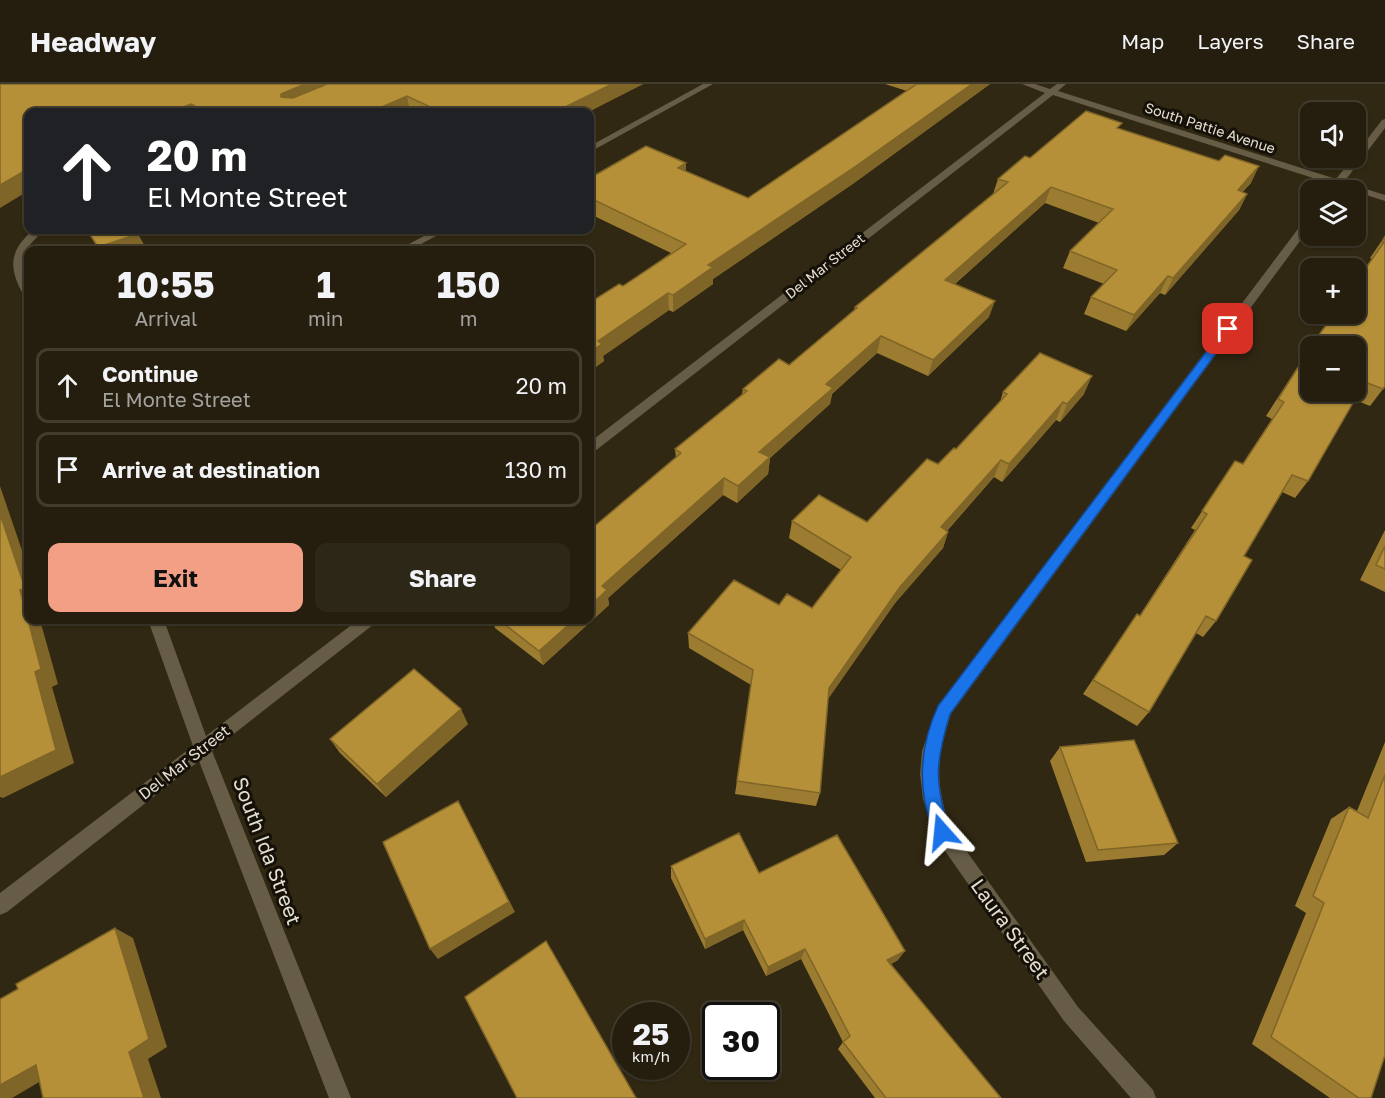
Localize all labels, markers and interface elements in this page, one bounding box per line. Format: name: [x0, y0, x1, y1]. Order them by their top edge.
text: Headway: [30, 25, 156, 58]
text: Map: [1121, 28, 1164, 54]
text: Layers: [1197, 28, 1264, 54]
text: Share: [1297, 28, 1355, 54]
street label: South Pattie Avenue: [1143, 98, 1278, 157]
map controls: [1300, 102, 1366, 402]
button: sound: [1300, 102, 1366, 168]
text: 20 m: [147, 130, 247, 180]
icon: ahead: [48, 132, 126, 210]
button: layers: [1300, 180, 1366, 246]
text: El Monte Street: [147, 181, 348, 213]
street label: Del Mar Street: [782, 229, 868, 302]
button: +: [1300, 258, 1366, 324]
text: 10:55: [117, 263, 215, 306]
text: 1: [316, 263, 335, 306]
text: 150: [437, 263, 501, 306]
pin: [1202, 303, 1253, 354]
text: Arrival: [135, 306, 197, 330]
text: min: [308, 306, 343, 330]
text: m: [460, 306, 478, 330]
icon: arrive: [1211, 312, 1244, 345]
button: −: [1300, 336, 1366, 402]
text: Continue: [102, 360, 198, 387]
icon: ahead: [51, 369, 84, 402]
text: 20 m: [516, 372, 567, 399]
text: El Monte Street: [102, 387, 251, 411]
icon: arrive: [51, 453, 84, 486]
text: Arrive at destination: [102, 456, 320, 483]
text: 130 m: [505, 456, 567, 483]
button: Exit: [48, 543, 303, 612]
button: Share: [315, 543, 570, 612]
street label: Del Mar Street: [134, 720, 234, 804]
street label: South Ida Street: [229, 773, 307, 928]
position arrow: [910, 800, 974, 864]
street label: Laura Street: [966, 874, 1055, 983]
speed limit sign: 30: [702, 1002, 780, 1080]
text: 25: [633, 1016, 669, 1052]
text: km/h: [632, 1047, 670, 1065]

